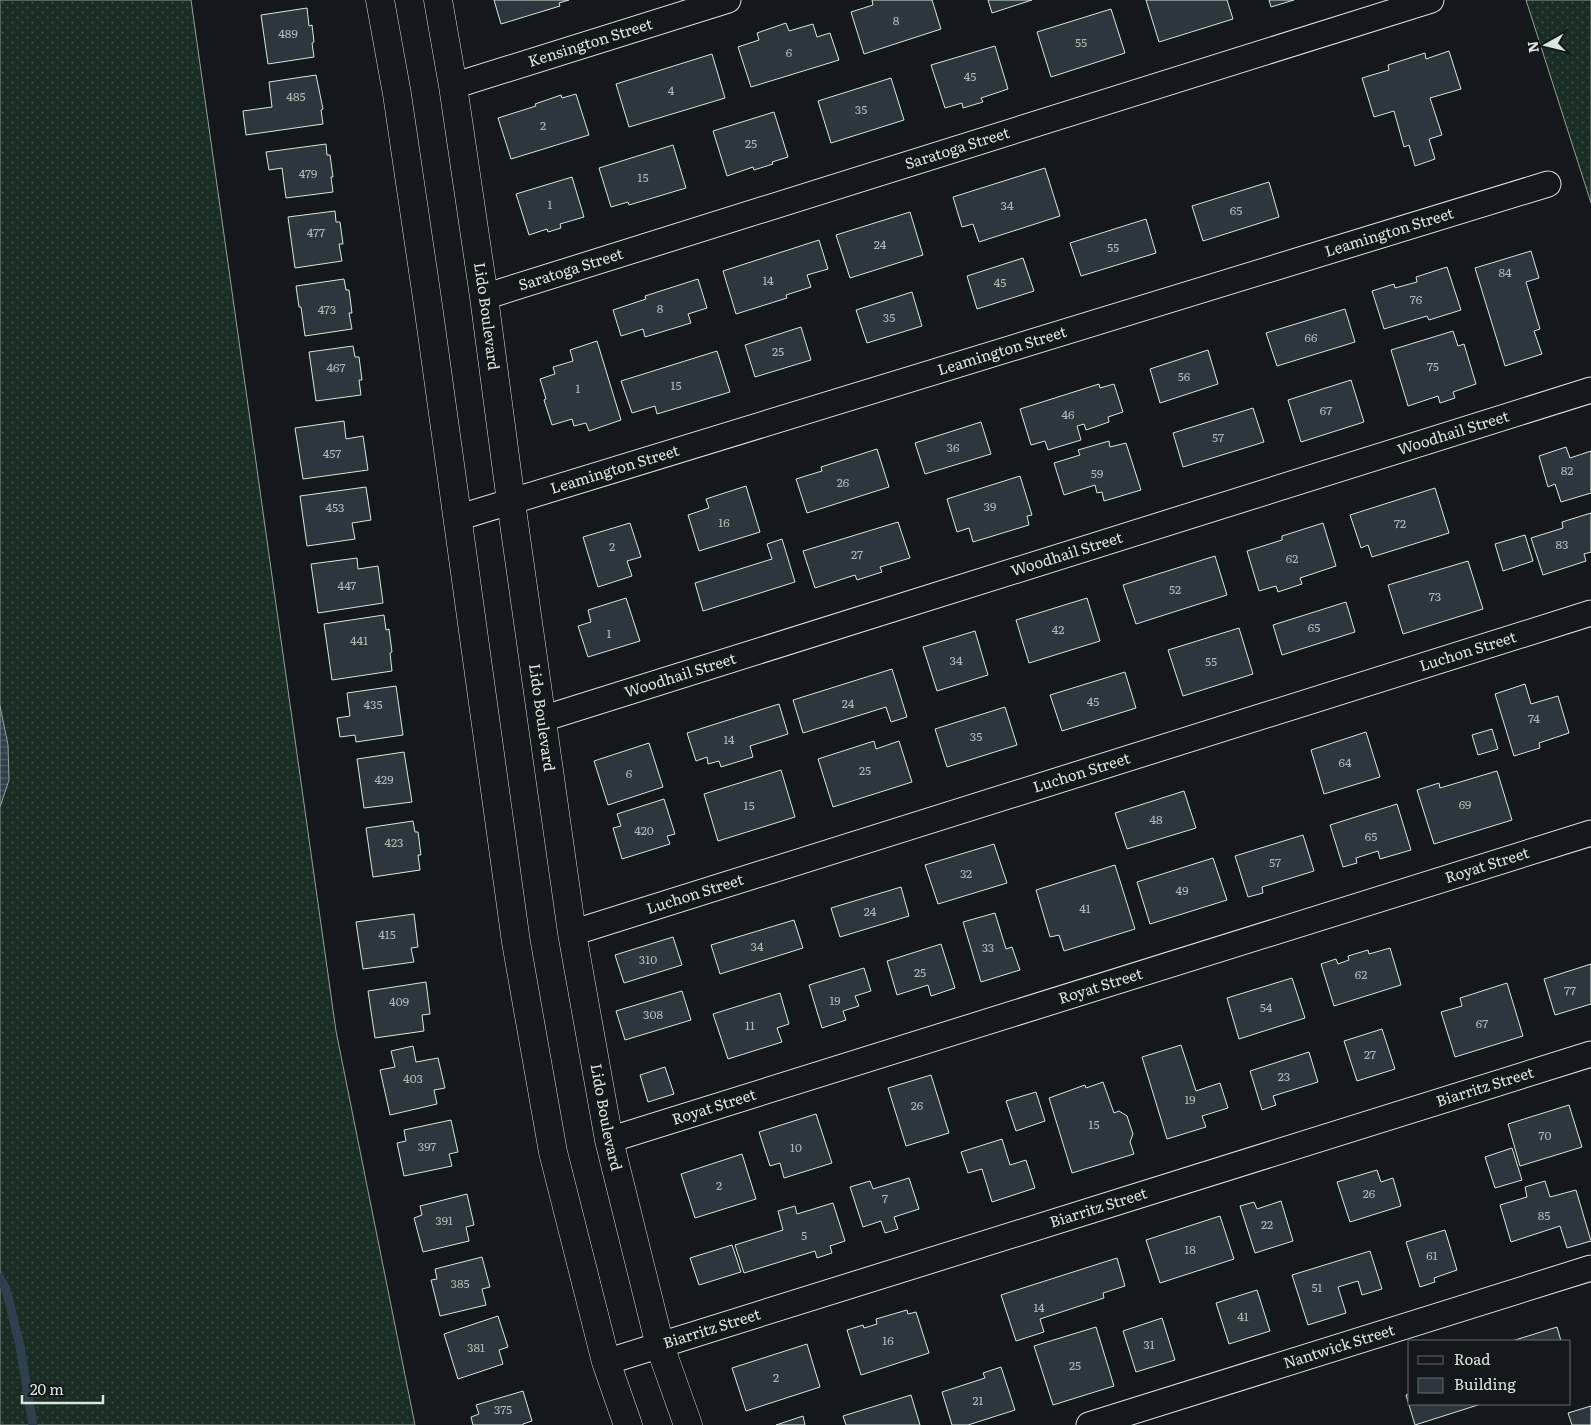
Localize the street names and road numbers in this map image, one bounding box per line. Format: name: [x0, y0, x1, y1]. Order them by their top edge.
street label: Kensington Street: [525, 11, 655, 72]
street label: Saratoga Street: [902, 120, 1012, 174]
street label: Leamington Street: [1322, 201, 1456, 262]
street label: Saratoga Street: [515, 241, 626, 296]
street label: Lido Boulevard: [469, 261, 507, 371]
street label: Leamington Street: [934, 319, 1069, 380]
street label: Woodhail Street: [1394, 403, 1511, 460]
street label: Leamington Street: [547, 438, 682, 499]
street label: Woodhail Street: [1008, 525, 1125, 581]
street label: Luchon Street: [1416, 624, 1519, 676]
street label: Woodhail Street: [621, 646, 739, 702]
street label: Lido Boulevard: [524, 662, 562, 773]
street label: Luchon Street: [1030, 746, 1132, 798]
street label: Royat Street: [1442, 840, 1532, 888]
street label: Luchon Street: [643, 867, 746, 919]
street label: Royat Street: [1055, 961, 1145, 1009]
street label: Biarritz Street: [1433, 1060, 1536, 1112]
street label: Lido Boulevard: [586, 1062, 629, 1173]
street label: Royat Street: [669, 1082, 759, 1130]
street label: Biarritz Street: [1046, 1181, 1150, 1233]
street label: Biarritz Street: [660, 1301, 763, 1353]
street label: Nantwick Street: [1280, 1317, 1397, 1374]

